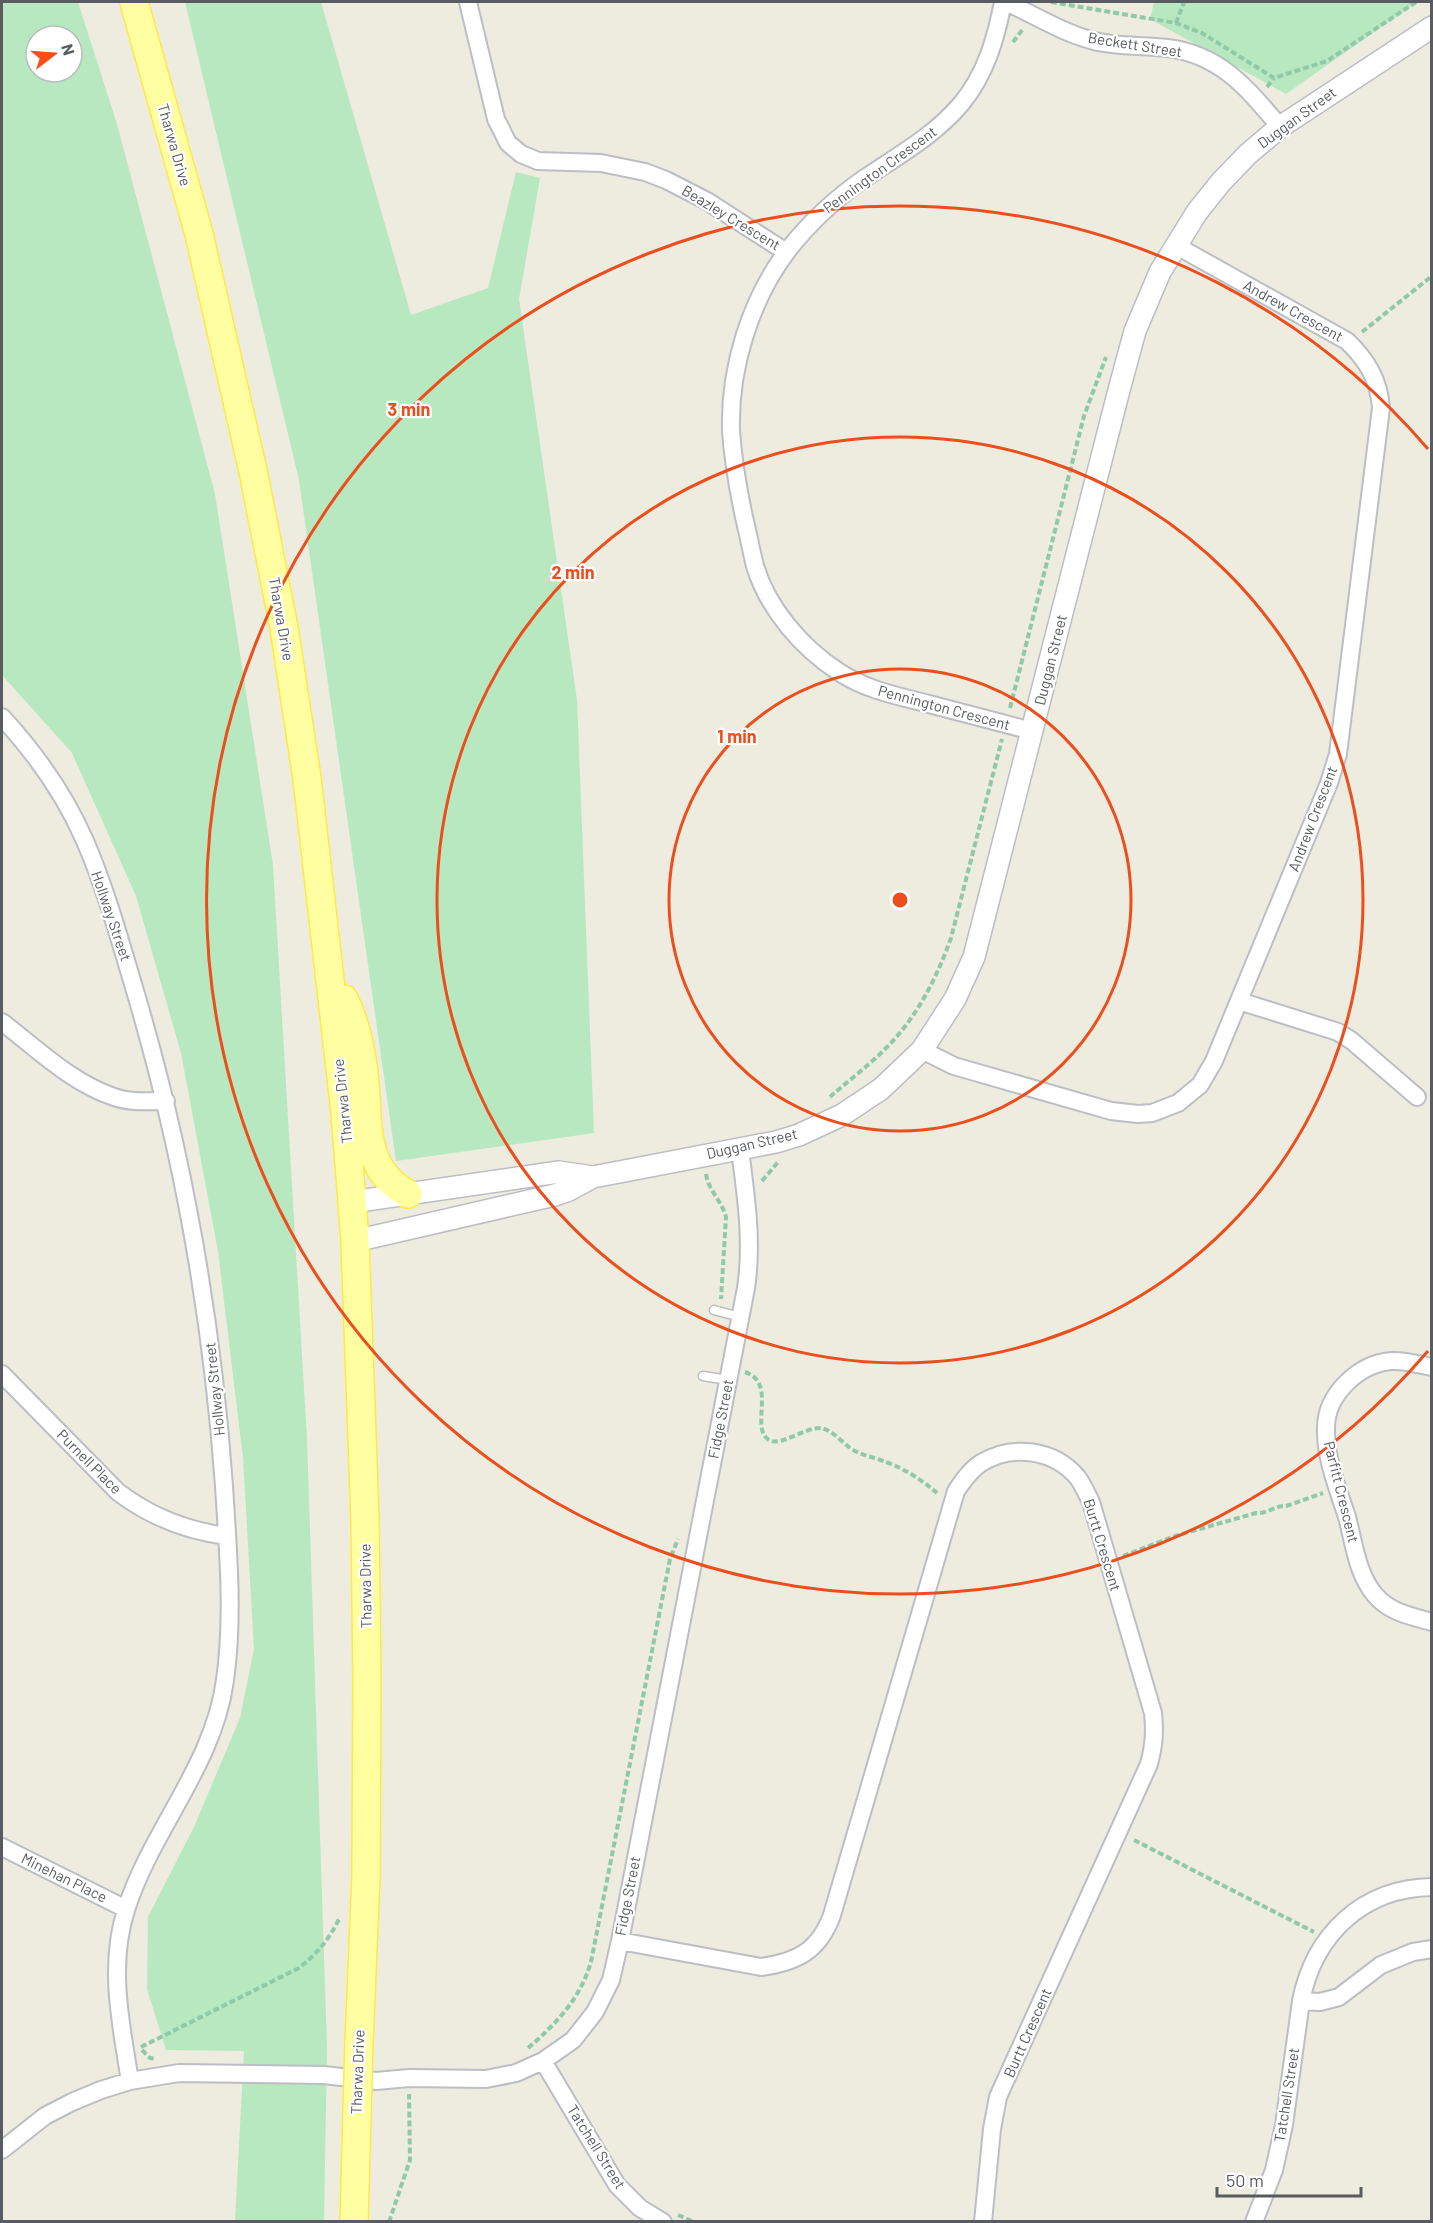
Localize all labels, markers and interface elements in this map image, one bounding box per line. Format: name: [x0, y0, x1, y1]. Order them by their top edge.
north arrow: [24, 24, 84, 84]
street label: Beckett Street: [1087, 28, 1184, 60]
text: N: [58, 42, 79, 57]
street label: Duggan Street: [1254, 83, 1339, 152]
street label: Tharwa Drive: [155, 101, 195, 188]
street label: Pennington Crescent: [819, 122, 940, 216]
street label: Beazley Crescent: [679, 181, 784, 254]
street label: Andrew Crescent: [1241, 275, 1346, 345]
text: 3 min: [388, 398, 430, 420]
text: 2 min: [551, 561, 595, 583]
street label: Tharwa Drive: [266, 575, 298, 662]
street label: Duggan Street: [1030, 613, 1070, 707]
street label: Pennington Crescent: [876, 681, 1012, 733]
text: 1 min: [717, 725, 757, 747]
street label: Andrew Crescent: [1284, 764, 1340, 874]
street label: Hollway Street: [88, 868, 136, 963]
centre of rings: [890, 890, 910, 910]
street label: Tharwa Drive: [329, 1058, 355, 1144]
street label: Duggan Street: [705, 1124, 799, 1162]
street label: Hollway Street: [200, 1341, 228, 1437]
street label: Fidge Street: [704, 1378, 737, 1460]
street label: Purnell Place: [54, 1425, 126, 1497]
street label: Parfitt Crescent: [1321, 1439, 1363, 1544]
street label: Burtt Crescent: [1080, 1496, 1126, 1593]
street label: Tharwa Drive: [355, 1543, 375, 1629]
street label: Minehan Place: [19, 1849, 110, 1906]
street label: Fidge Street: [611, 1855, 644, 1937]
street label: Burtt Crescent: [999, 1985, 1055, 2080]
street label: Tharwa Drive: [347, 2029, 367, 2115]
street label: Tatchell Street: [1270, 2046, 1302, 2144]
street label: Tatchell Street: [564, 2101, 630, 2192]
scale bar: [1217, 2160, 1361, 2198]
text: 50 m: [1226, 2169, 1264, 2191]

